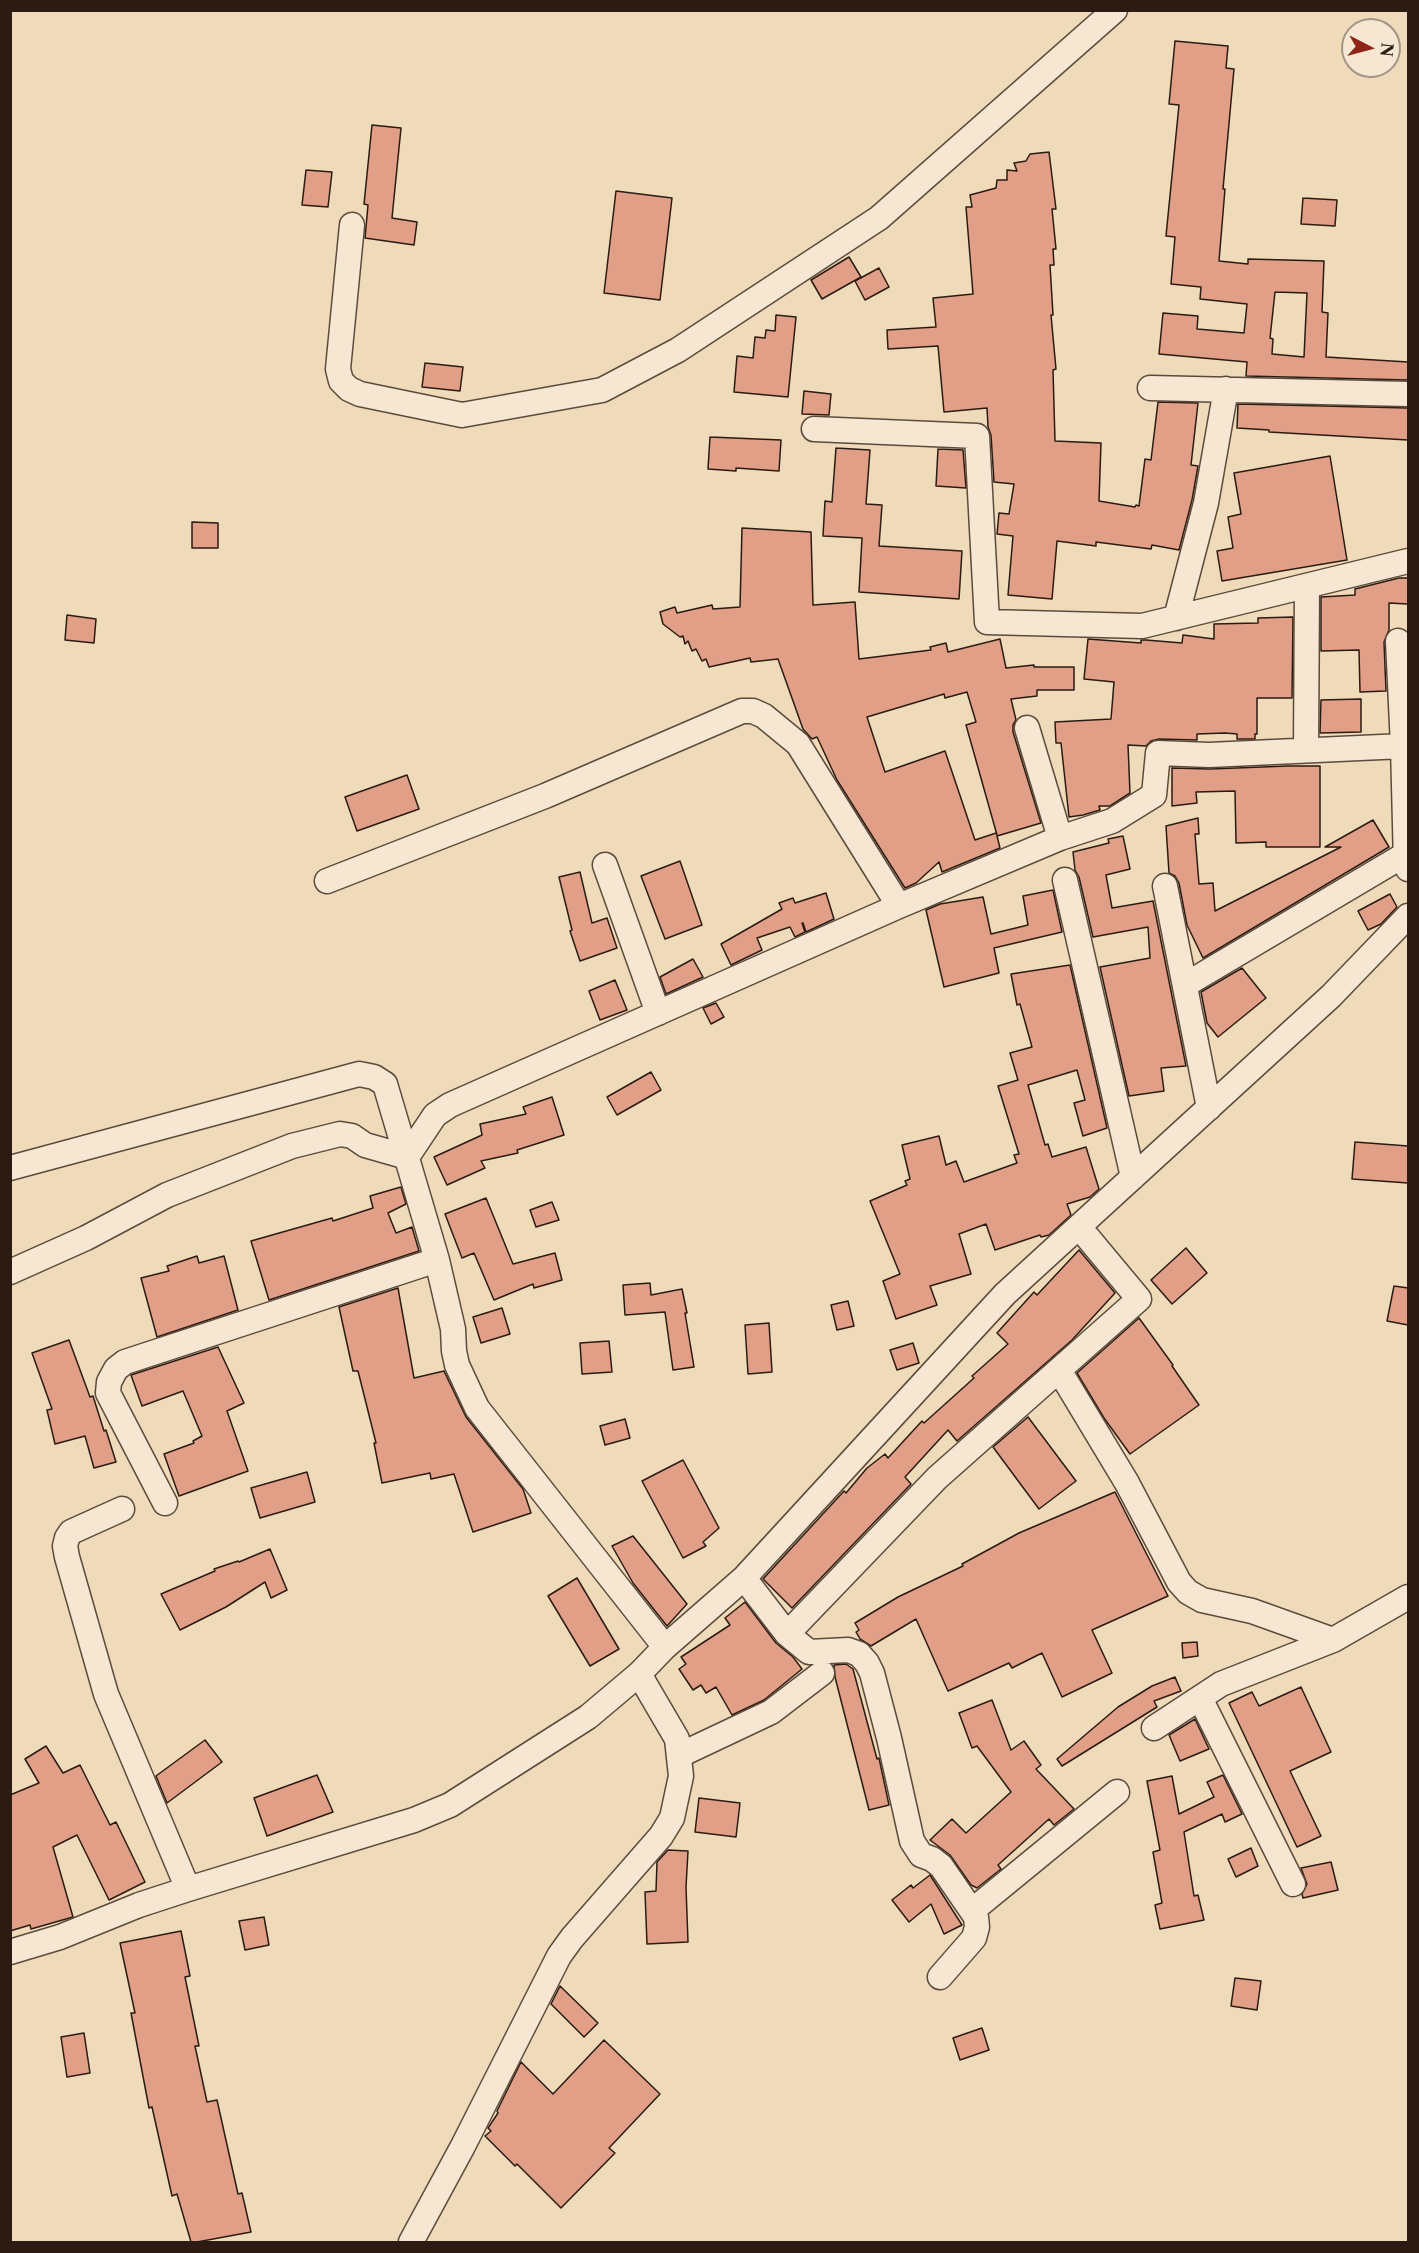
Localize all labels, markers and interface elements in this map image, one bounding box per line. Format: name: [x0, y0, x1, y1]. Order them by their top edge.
north arrow: [1341, 18, 1401, 78]
text: N: [1376, 42, 1398, 58]

